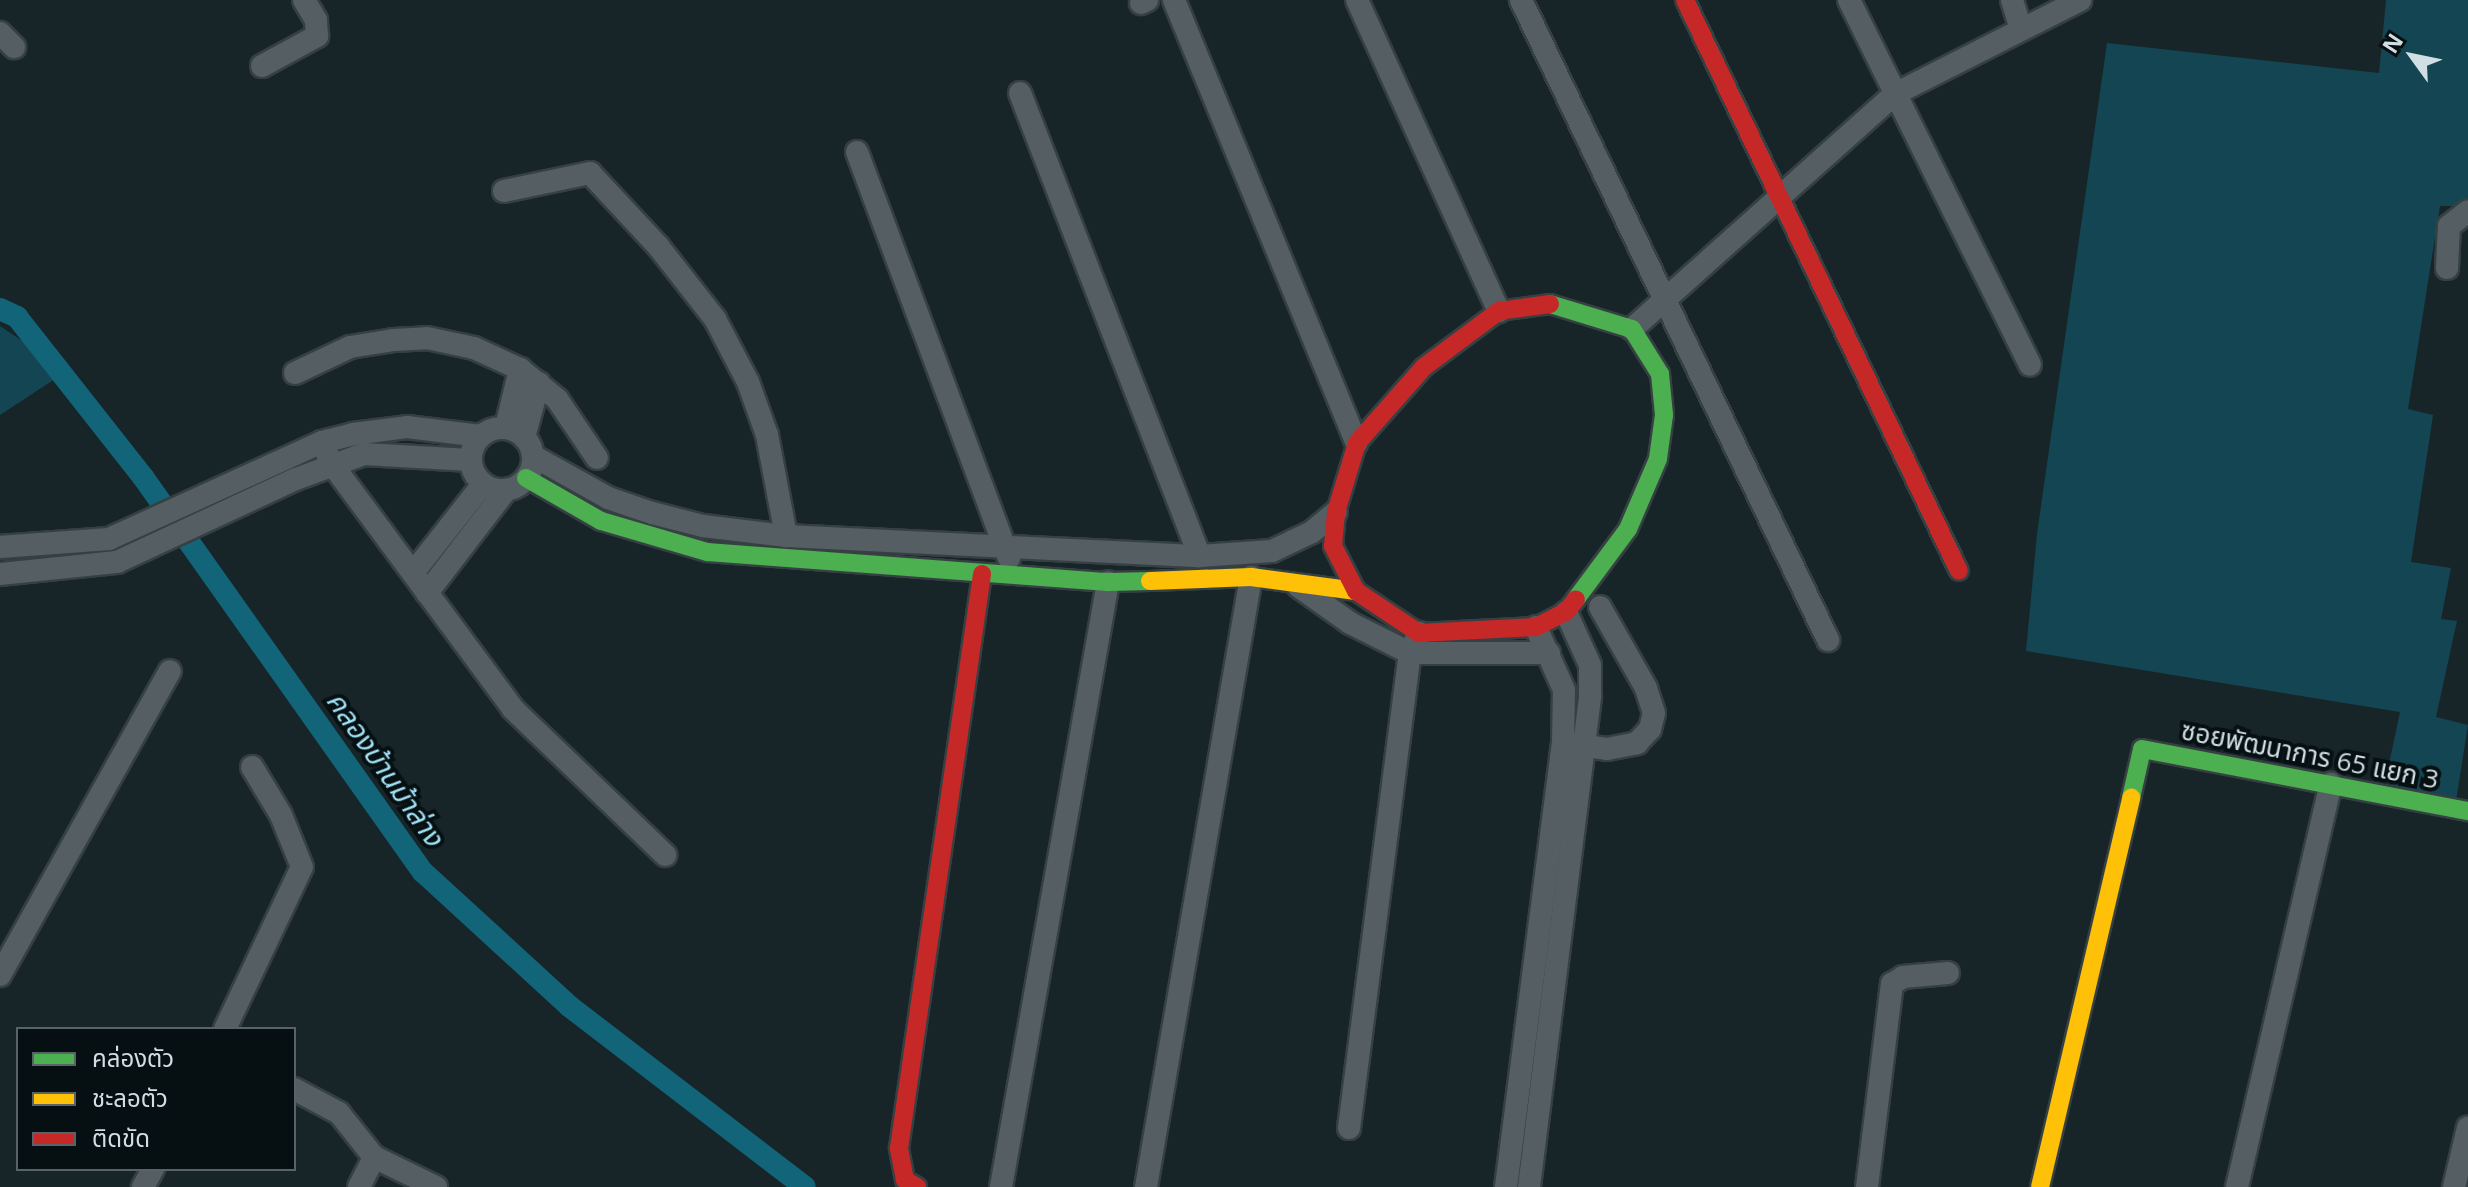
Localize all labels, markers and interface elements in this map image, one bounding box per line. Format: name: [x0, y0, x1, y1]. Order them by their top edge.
north arrow: [2372, 16, 2452, 96]
text: N: [2374, 27, 2409, 59]
water label: คลองบ้านม้าล่าง: [320, 684, 452, 852]
street label: ซอยพัฒนาการ 65 แยก 3: [2179, 715, 2441, 795]
legend: [16, 1027, 296, 1171]
text: คล่องตัว: [92, 1041, 174, 1074]
text: ชะลอตัว: [92, 1081, 168, 1114]
text: ติดขัด: [92, 1121, 150, 1154]

